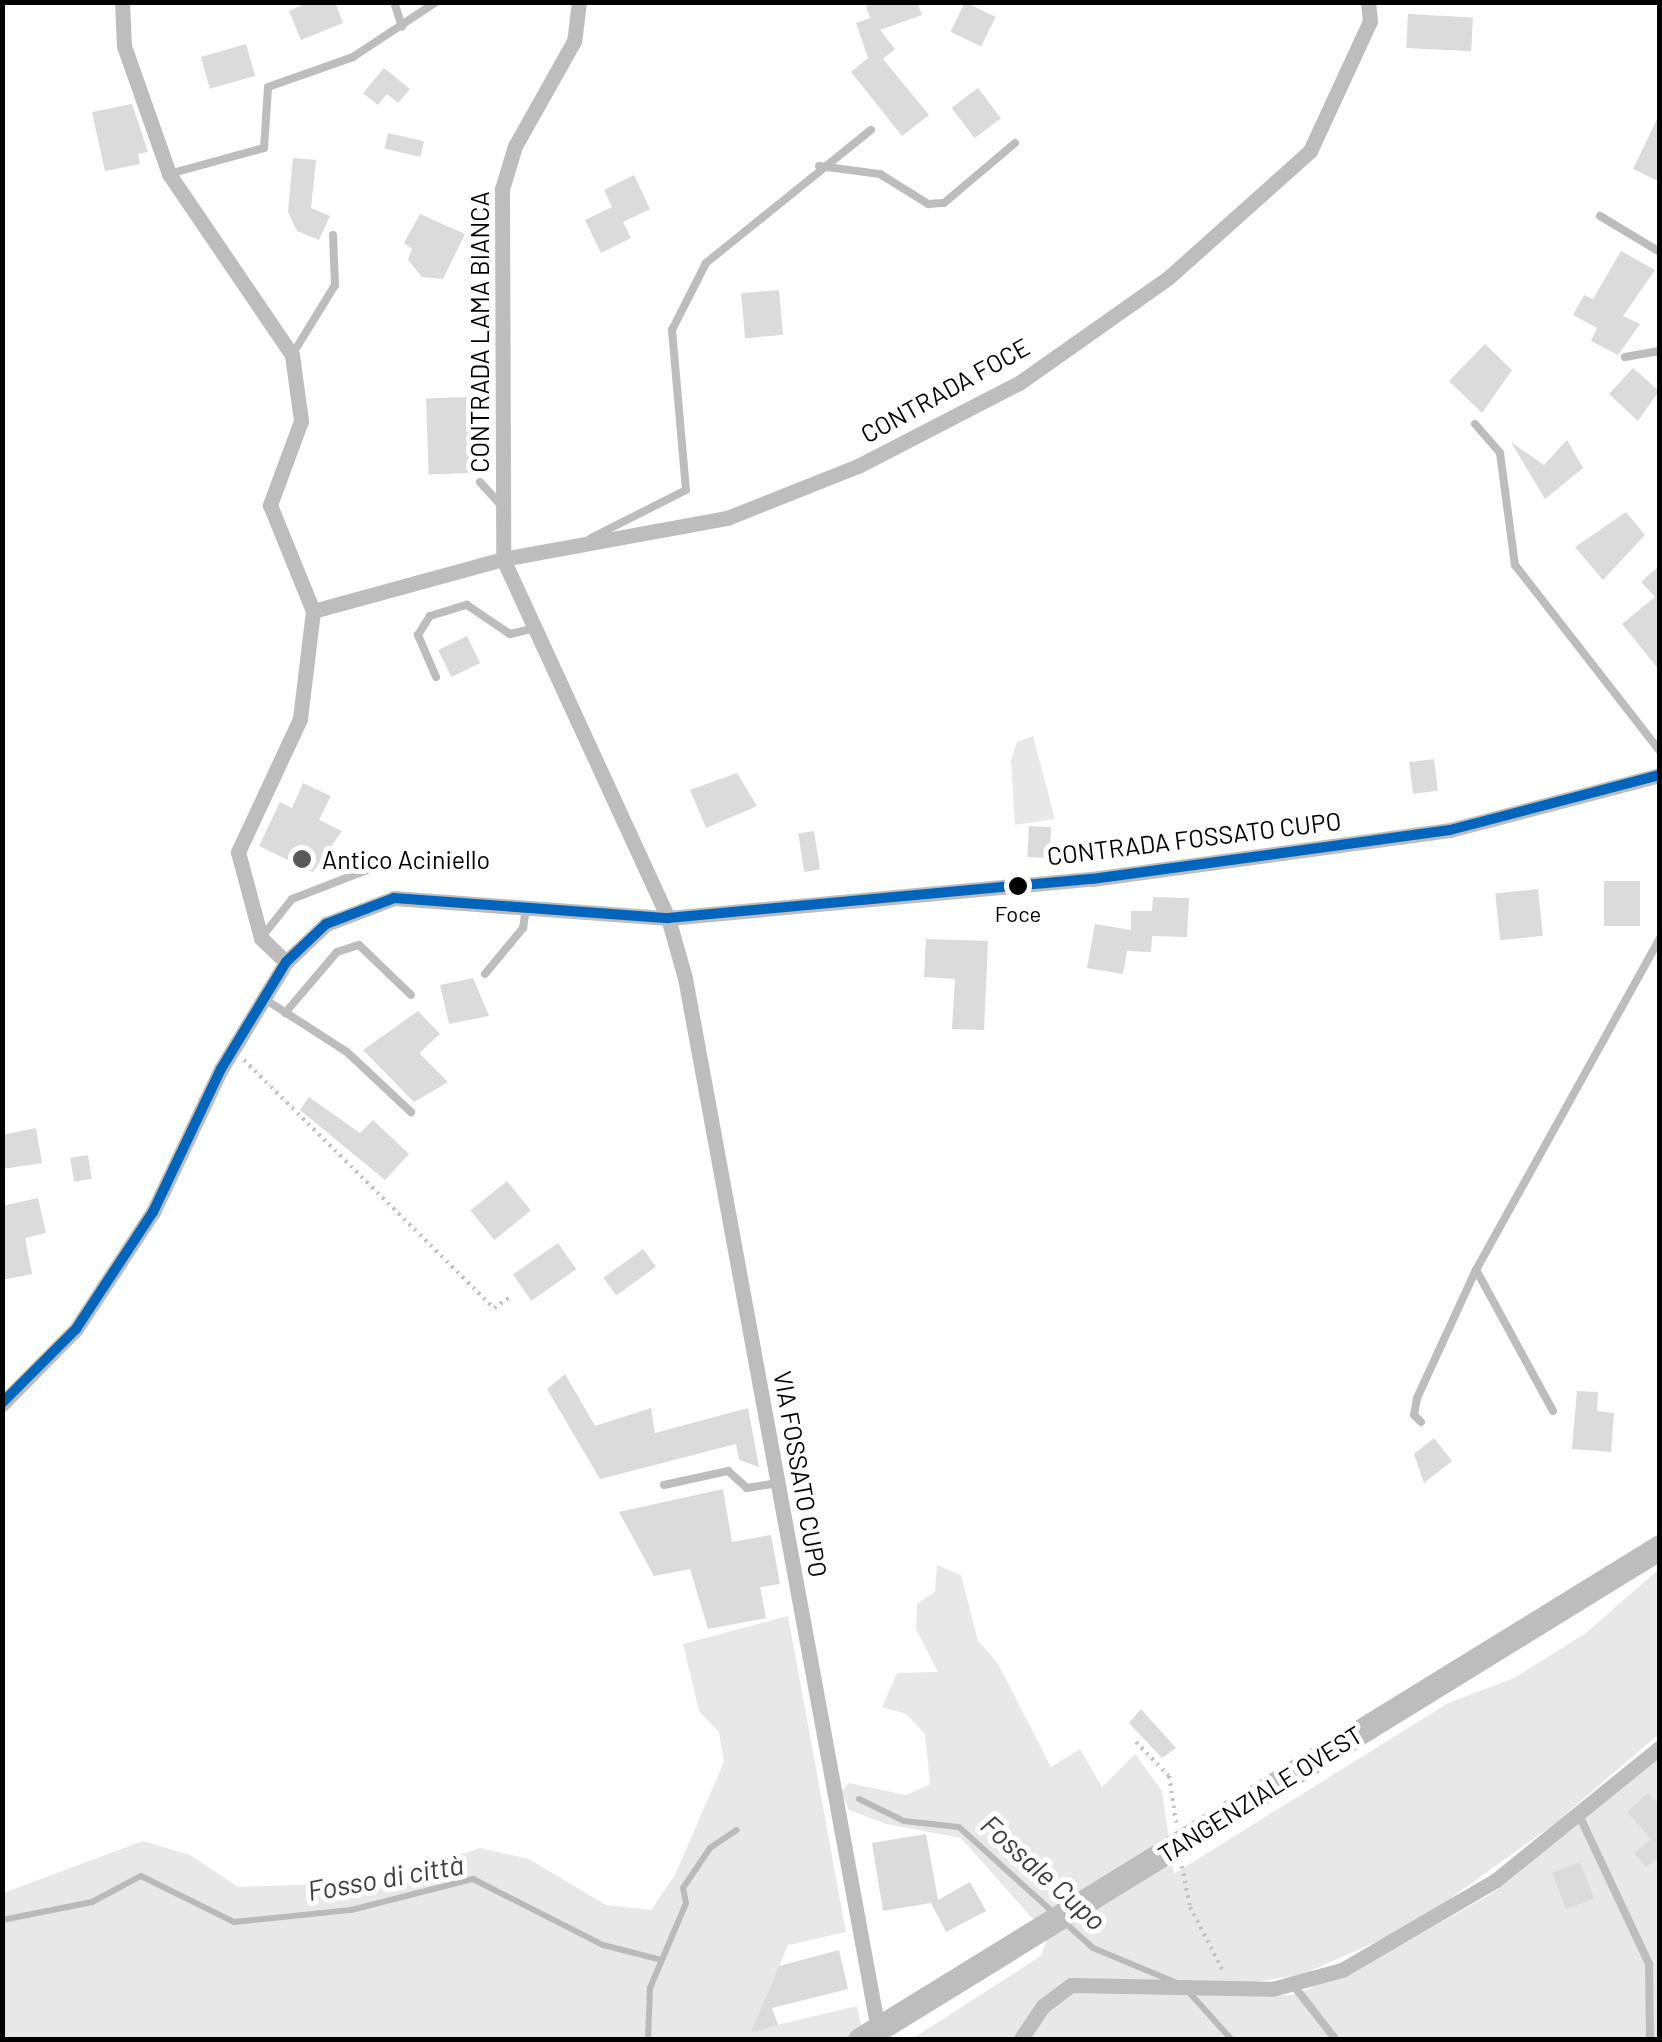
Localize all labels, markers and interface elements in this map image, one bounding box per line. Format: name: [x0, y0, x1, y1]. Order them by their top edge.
street label: CONTRADA LAMA BIANCA: [464, 191, 494, 473]
street label: CONTRADA FOCE: [855, 331, 1035, 449]
street label: CONTRADA FOSSATO CUPO: [1045, 805, 1343, 871]
place label: Antico Aciniello: [322, 844, 490, 874]
marker: Antico Aciniello: [291, 848, 313, 870]
marker: Foce: [1008, 876, 1028, 896]
place label: Foce: [995, 901, 1041, 927]
street label: VIA FOSSATO CUPO: [768, 1368, 834, 1580]
street label: TANGENZIALE OVEST: [1152, 1719, 1368, 1869]
water label: Fossale Cupo: [975, 1807, 1113, 1937]
water label: Fosso di città: [305, 1847, 465, 1907]

